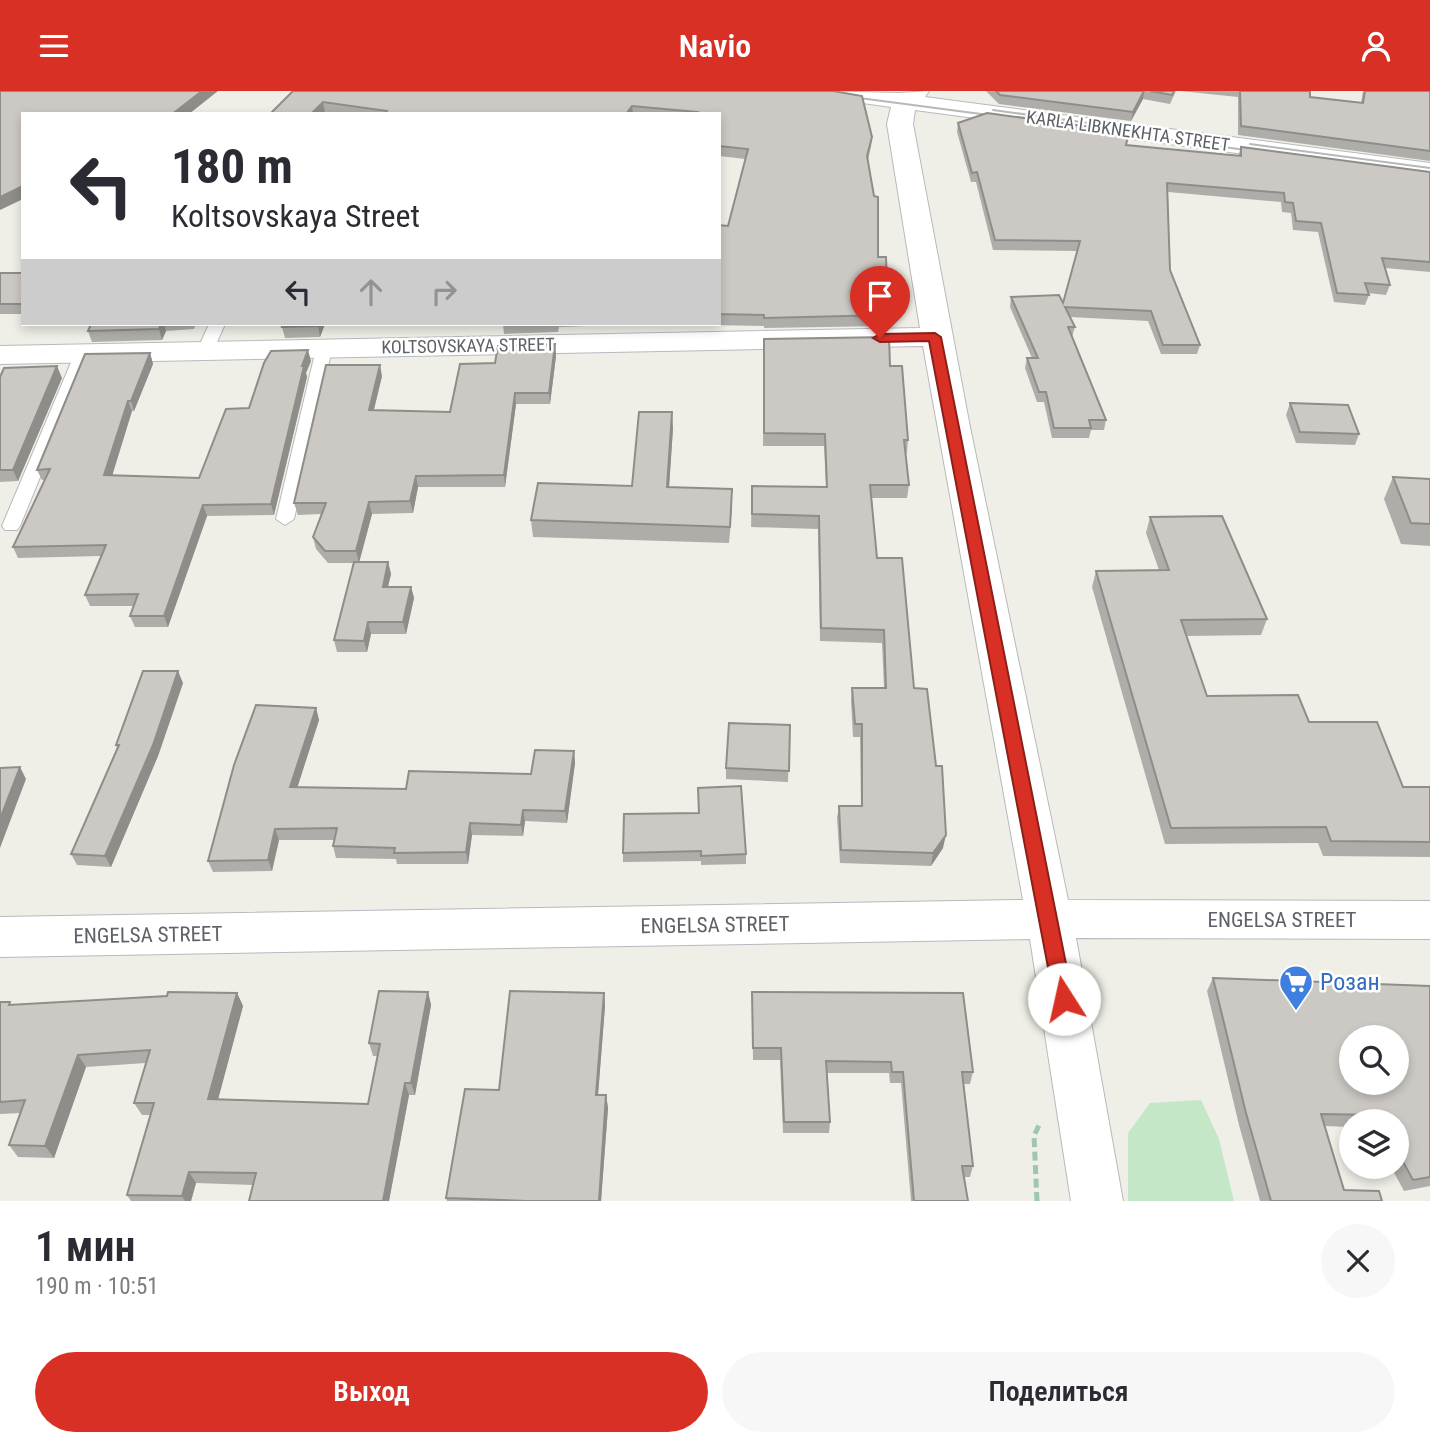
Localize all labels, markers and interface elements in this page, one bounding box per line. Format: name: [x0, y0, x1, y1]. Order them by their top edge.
icon: menu: [35, 27, 73, 65]
text: Navio: [679, 27, 751, 65]
icon: person: [1357, 27, 1395, 65]
street label: KARLA LIBKNEKHTA STREET: [1025, 106, 1231, 155]
text: 180 m: [171, 138, 293, 195]
icon: left: [56, 140, 147, 231]
text: Koltsovskaya Street: [171, 197, 420, 235]
pin: [850, 266, 910, 338]
icon: left: [279, 273, 317, 311]
icon: ahead: [352, 273, 390, 311]
icon: right: [425, 273, 463, 311]
icon: arrive: [861, 277, 899, 315]
street label: KOLTSOVSKAYA STREET: [381, 333, 555, 358]
street label: ENGELSA STREET: [1207, 908, 1357, 932]
street label: ENGELSA STREET: [640, 912, 790, 938]
street label: ENGELSA STREET: [73, 922, 223, 948]
position arrow: [1027, 962, 1101, 1036]
supermarket icon: Розан: [1277, 963, 1315, 1012]
place label: Розан: [1320, 968, 1380, 996]
map controls: [1339, 1025, 1409, 1179]
button: search: [1339, 1025, 1409, 1095]
button: layers: [1339, 1109, 1409, 1179]
text: 1 мин: [35, 1222, 136, 1271]
button: close: [1321, 1224, 1395, 1298]
text: 190 m · 10:51: [35, 1273, 159, 1300]
button: Выход: [35, 1352, 708, 1432]
button: Поделиться: [722, 1352, 1395, 1432]

